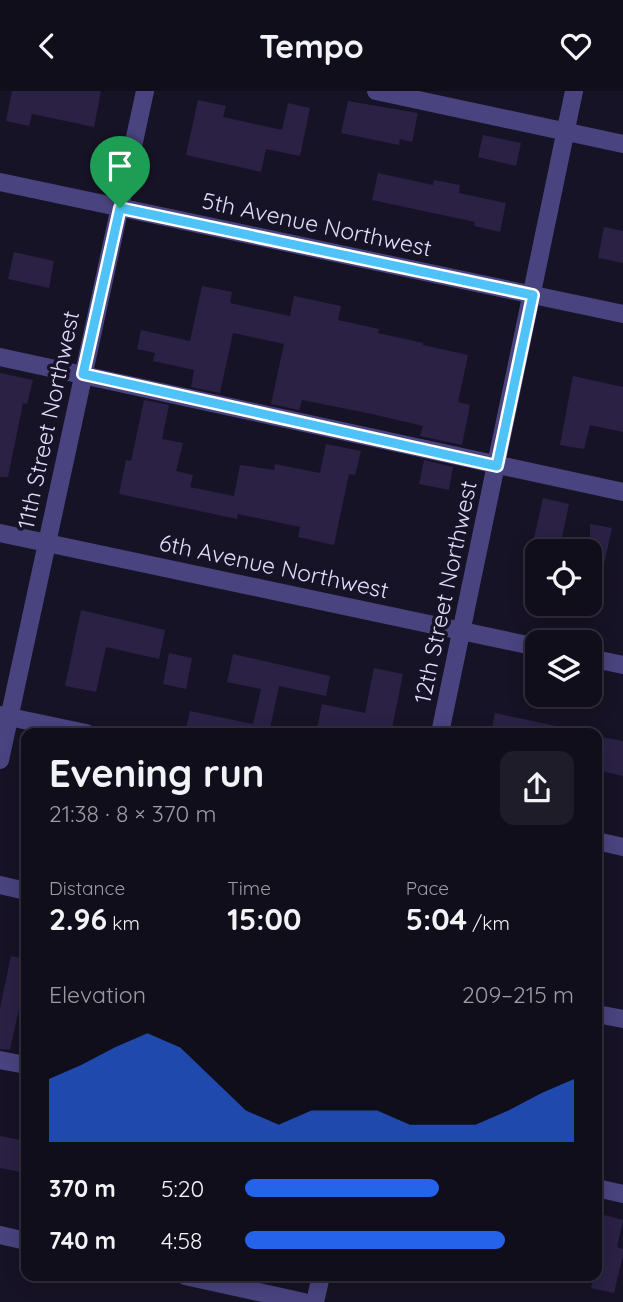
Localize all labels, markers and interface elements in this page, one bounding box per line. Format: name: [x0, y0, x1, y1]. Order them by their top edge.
text: Tempo: [259, 26, 364, 66]
icon: back: [28, 27, 66, 65]
icon: heart: [557, 27, 595, 65]
pin: [90, 136, 150, 208]
icon: arrive: [101, 147, 139, 185]
street label: 5th Avenue Northwest: [200, 186, 435, 263]
street label: 11th Street Northwest: [11, 308, 85, 532]
street label: 12th Street Northwest: [407, 478, 483, 706]
street label: 6th Avenue Northwest: [157, 528, 391, 605]
map controls: [525, 539, 602, 707]
button: locate: [525, 539, 602, 616]
button: layers: [525, 630, 602, 707]
text: Evening run: [49, 749, 264, 797]
button: share: [500, 751, 574, 825]
text: 21:38 · 8 × 370 m: [49, 799, 217, 828]
text: Distance: [49, 876, 125, 900]
text: Time: [227, 876, 271, 900]
text: Pace: [406, 876, 449, 900]
text: 2.96: [49, 900, 107, 938]
text: 15:00: [227, 900, 301, 938]
text: 5:04: [406, 900, 467, 938]
text: km: [107, 911, 140, 935]
text: /km: [467, 911, 510, 935]
text: Elevation: [49, 980, 146, 1009]
text: 209–215 m: [462, 980, 574, 1009]
text: 370 m: [49, 1174, 116, 1203]
text: 5:20: [161, 1174, 204, 1203]
text: 740 m: [49, 1226, 116, 1255]
text: 4:58: [161, 1226, 202, 1255]

